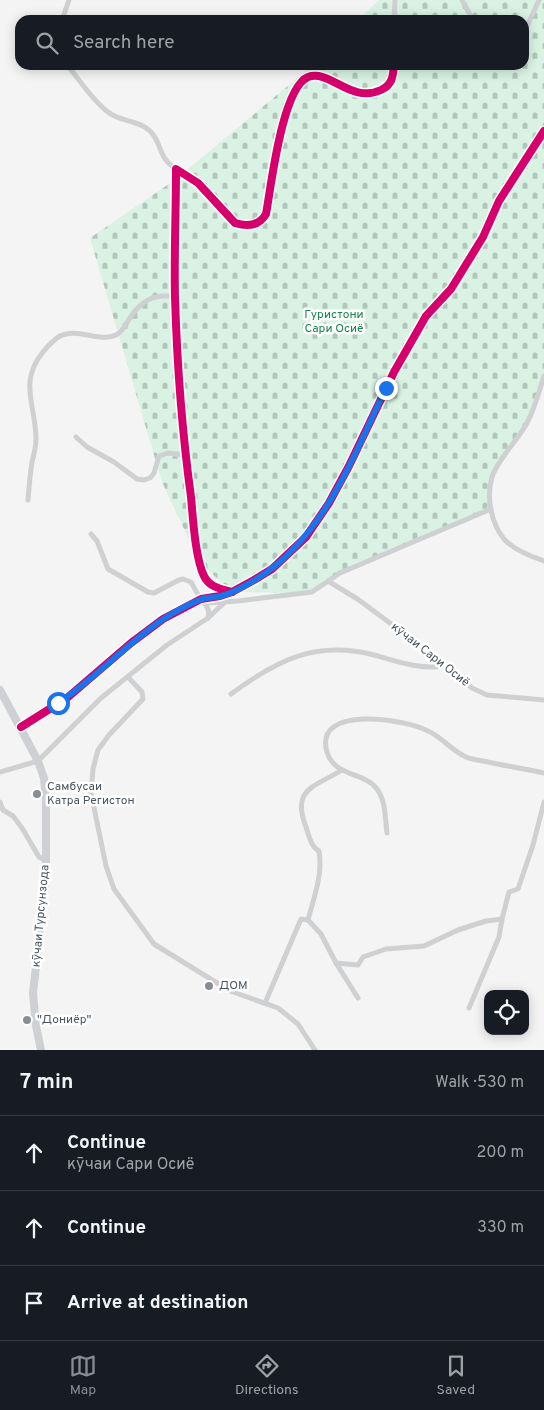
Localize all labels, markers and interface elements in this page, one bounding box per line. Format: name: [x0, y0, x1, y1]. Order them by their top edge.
search box: [15, 15, 529, 70]
icon: search: [33, 29, 61, 57]
text: Search here: [73, 31, 175, 55]
park label: Гуристони Сари Осиё: [304, 307, 364, 337]
route end: [375, 377, 398, 400]
street label: кӯчаи Сари Осиё: [387, 619, 473, 691]
route start: [47, 692, 70, 715]
place label: Самбусаи Катра Регистон: [47, 779, 135, 809]
marker: Самбусаи Катра Регистон: [31, 788, 43, 800]
street label: кӯчаи Турсунзода: [29, 864, 53, 968]
place label: ДОМ: [219, 978, 248, 994]
marker: ДОМ: [203, 980, 215, 992]
map controls: [484, 990, 529, 1035]
button: locate: [484, 990, 529, 1035]
place label: "Дониёр": [37, 1012, 92, 1028]
marker: "Дониёр": [21, 1014, 33, 1026]
text: 7 min: [20, 1069, 73, 1096]
text: Walk · 530 m: [435, 1073, 524, 1093]
text: Continue: [67, 1131, 146, 1155]
icon: ahead: [20, 1139, 48, 1167]
text: 200 m: [476, 1143, 524, 1163]
text: кӯчаи Сари Осиё: [67, 1155, 194, 1175]
icon: ahead: [20, 1214, 48, 1242]
text: Continue: [67, 1216, 146, 1240]
text: 330 m: [477, 1218, 524, 1238]
icon: arrive: [20, 1289, 48, 1317]
text: Arrive at destination: [67, 1291, 248, 1315]
tab: Map: [69, 1352, 97, 1399]
tab: Directions: [235, 1352, 299, 1399]
tab: Saved: [437, 1352, 475, 1399]

